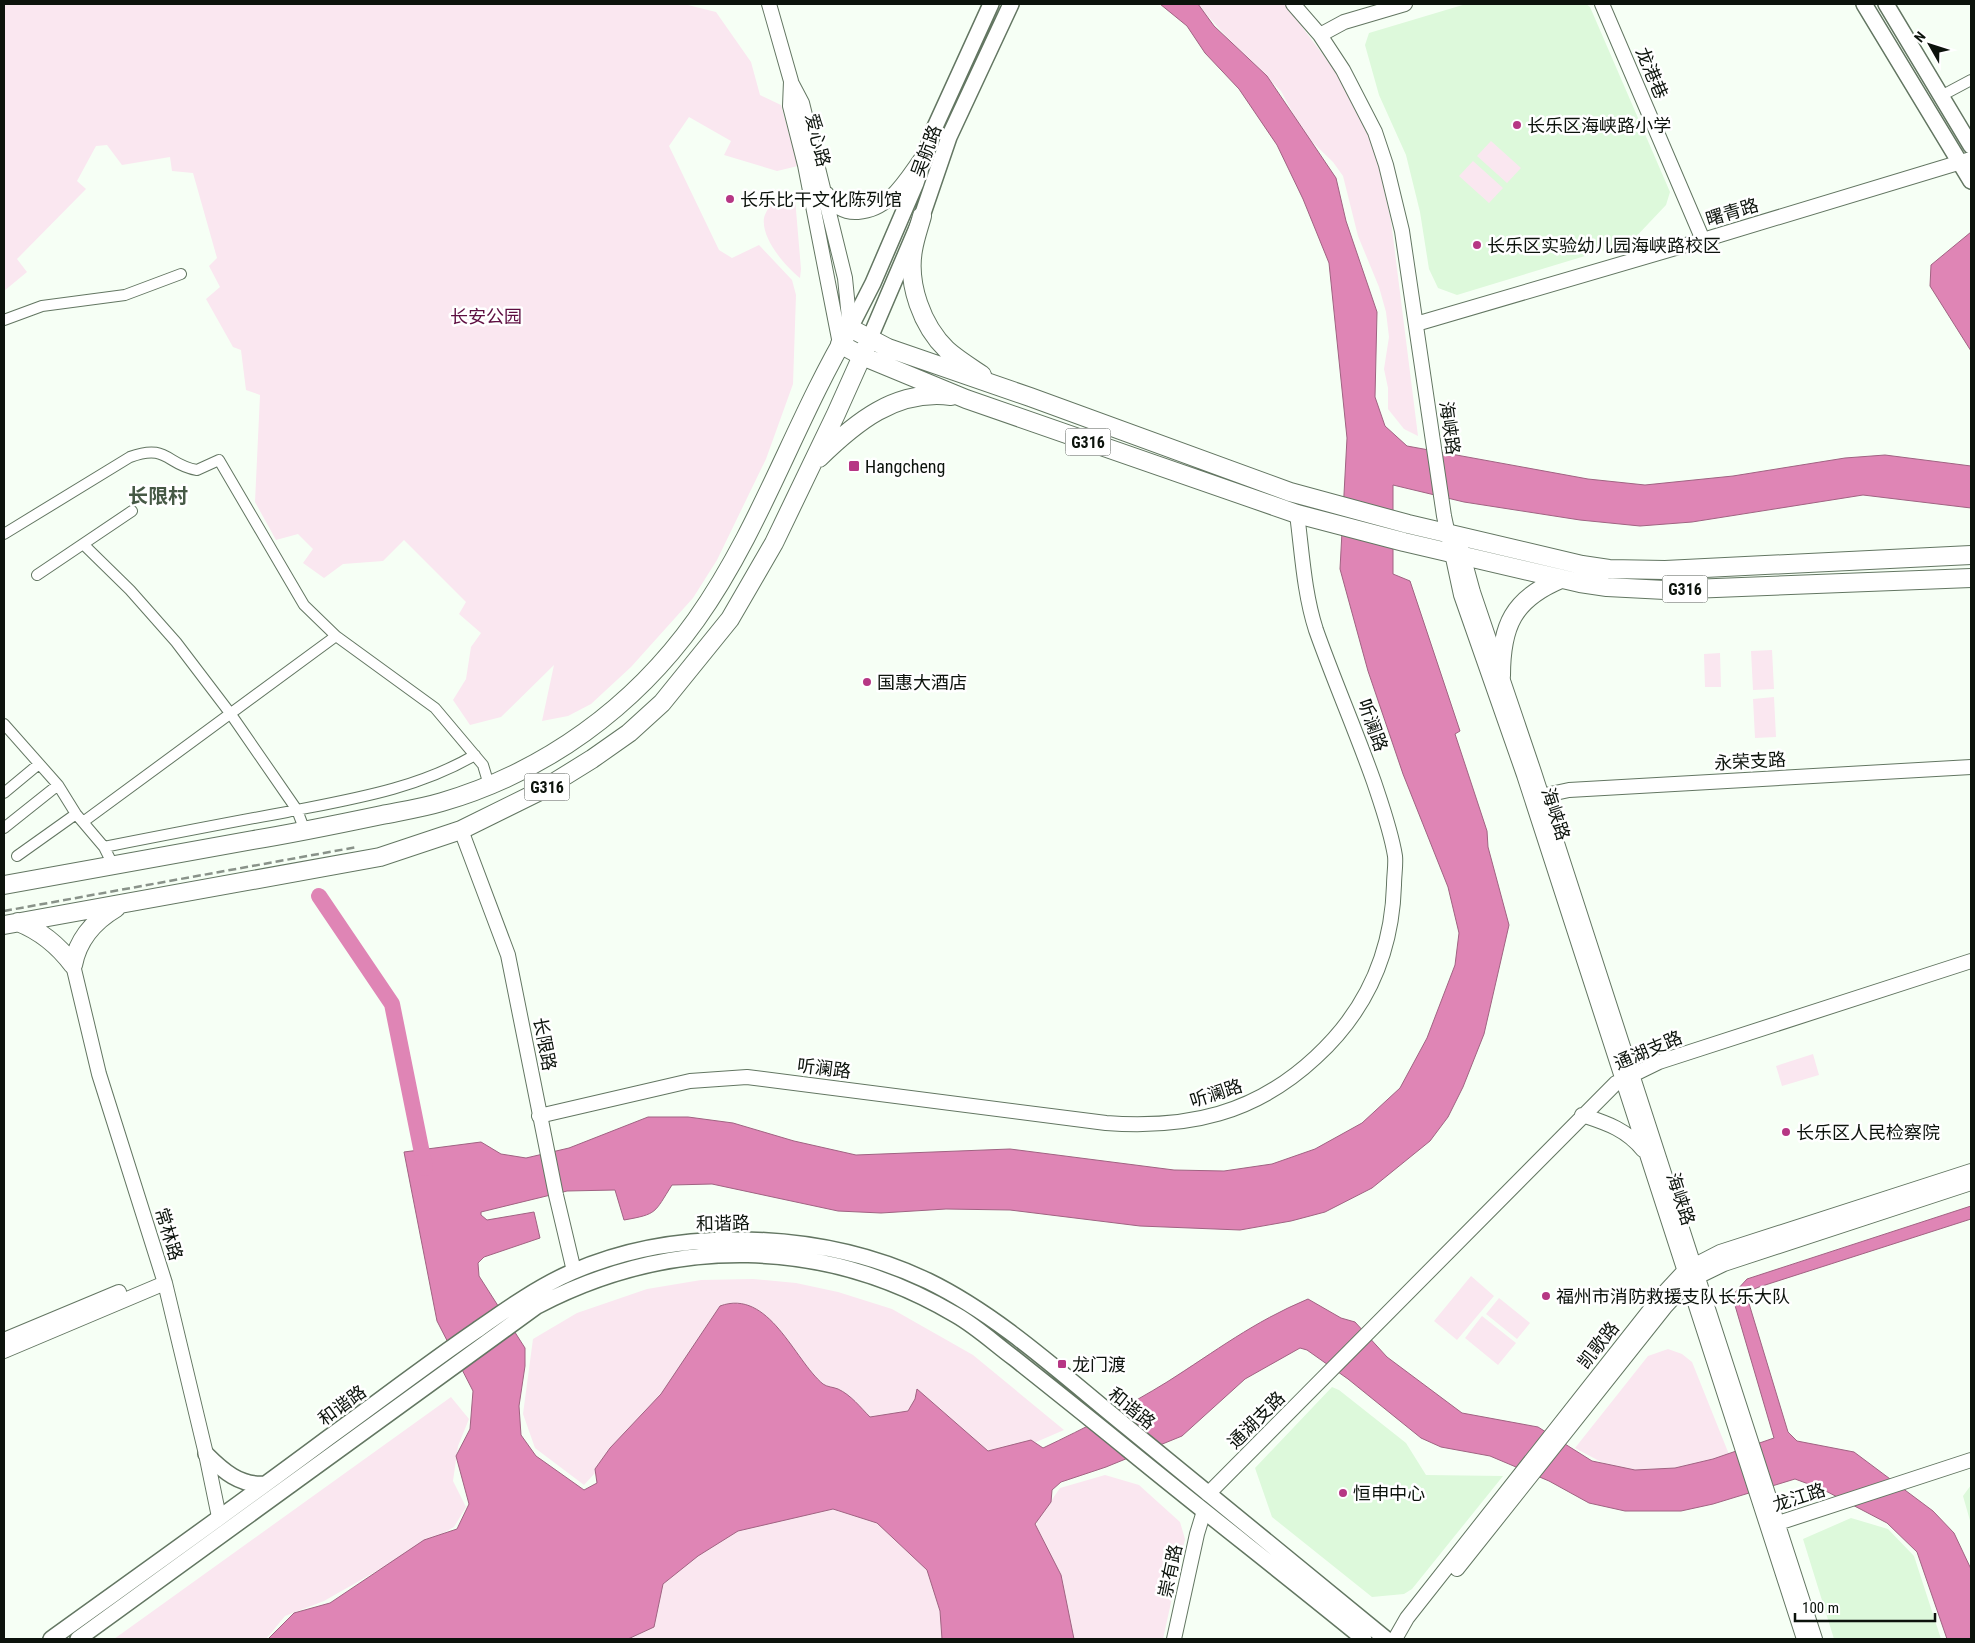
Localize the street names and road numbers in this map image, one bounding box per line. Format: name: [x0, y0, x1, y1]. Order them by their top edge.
street label: 龙港巷: [1632, 44, 1672, 102]
street label: 爱心路: [801, 111, 835, 169]
street label: 吴航路: [907, 122, 945, 180]
street label: 曙青路: [1703, 194, 1761, 230]
street label: 海峡路: [1436, 400, 1464, 456]
road number: G316: [1066, 428, 1110, 456]
road number: G316: [1662, 576, 1708, 602]
street label: 听澜路: [1354, 696, 1392, 754]
street label: 永荣支路: [1713, 749, 1787, 773]
road number: G316: [524, 774, 570, 800]
street label: 海峡路: [1538, 785, 1574, 843]
street label: 长限路: [530, 1015, 560, 1073]
street label: 通湖支路: [1611, 1026, 1685, 1074]
street label: 听澜路: [796, 1054, 852, 1082]
street label: 听澜路: [1187, 1075, 1245, 1111]
street label: 海峡路: [1663, 1170, 1699, 1228]
street label: 常林路: [151, 1205, 187, 1263]
street label: 和谐路: [696, 1212, 750, 1234]
street label: 凯歌路: [1573, 1317, 1623, 1373]
street label: 和谐路: [314, 1381, 370, 1429]
street label: 和谐路: [1104, 1383, 1160, 1433]
street label: 通湖支路: [1223, 1387, 1289, 1453]
street label: 龙江路: [1770, 1479, 1828, 1515]
street label: 崇有路: [1154, 1542, 1186, 1600]

